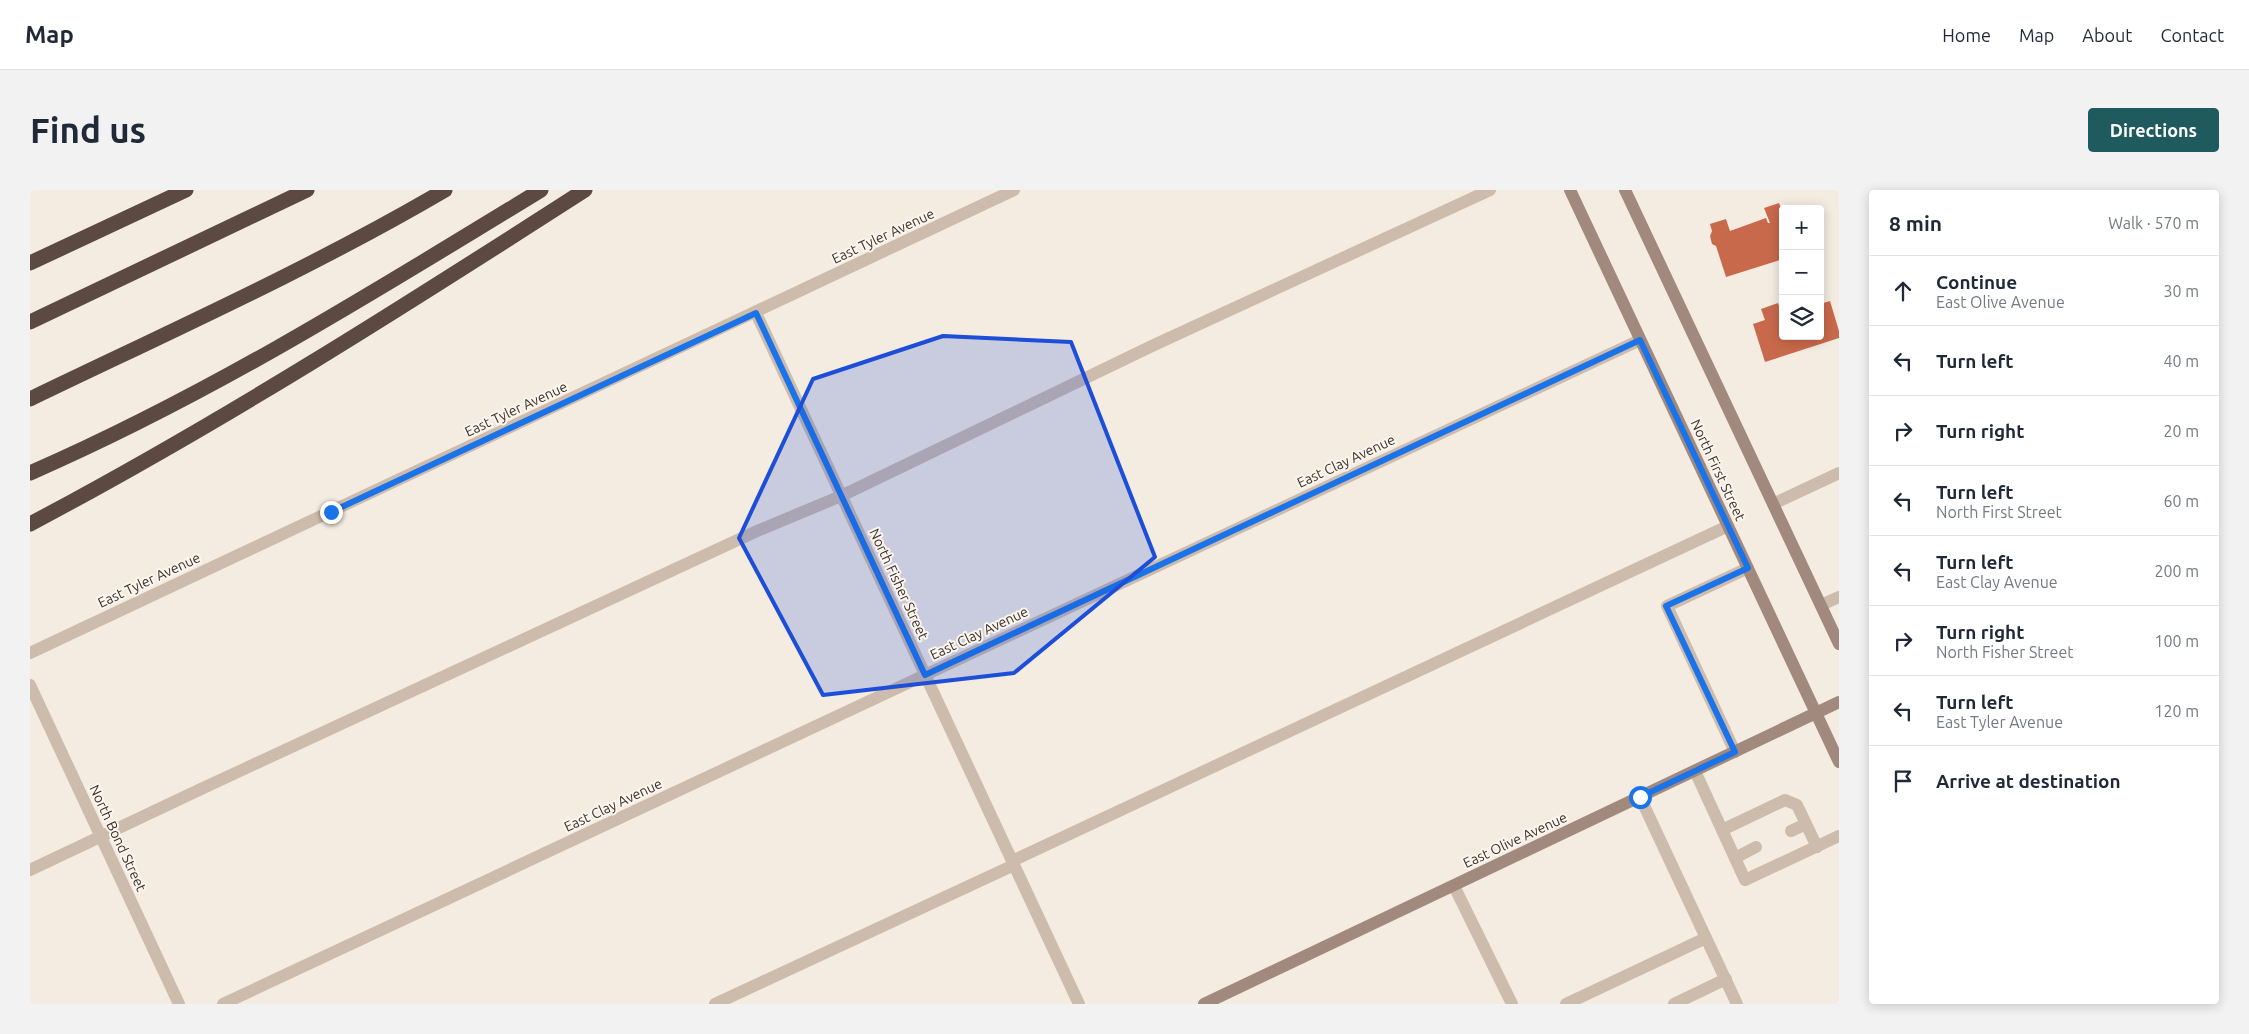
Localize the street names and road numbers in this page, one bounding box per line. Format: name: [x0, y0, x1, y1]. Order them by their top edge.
street label: East Tyler Avenue: [829, 205, 937, 267]
street label: East Tyler Avenue: [462, 378, 570, 440]
street label: North First Street: [1687, 417, 1749, 524]
street label: East Clay Avenue: [1294, 431, 1398, 491]
street label: North Fisher Street: [866, 526, 932, 642]
street label: East Tyler Avenue: [95, 549, 203, 611]
street label: East Clay Avenue: [927, 603, 1031, 663]
street label: East Clay Avenue: [561, 775, 665, 835]
street label: North Bond Street: [86, 782, 150, 894]
street label: East Olive Avenue: [1461, 809, 1569, 871]

